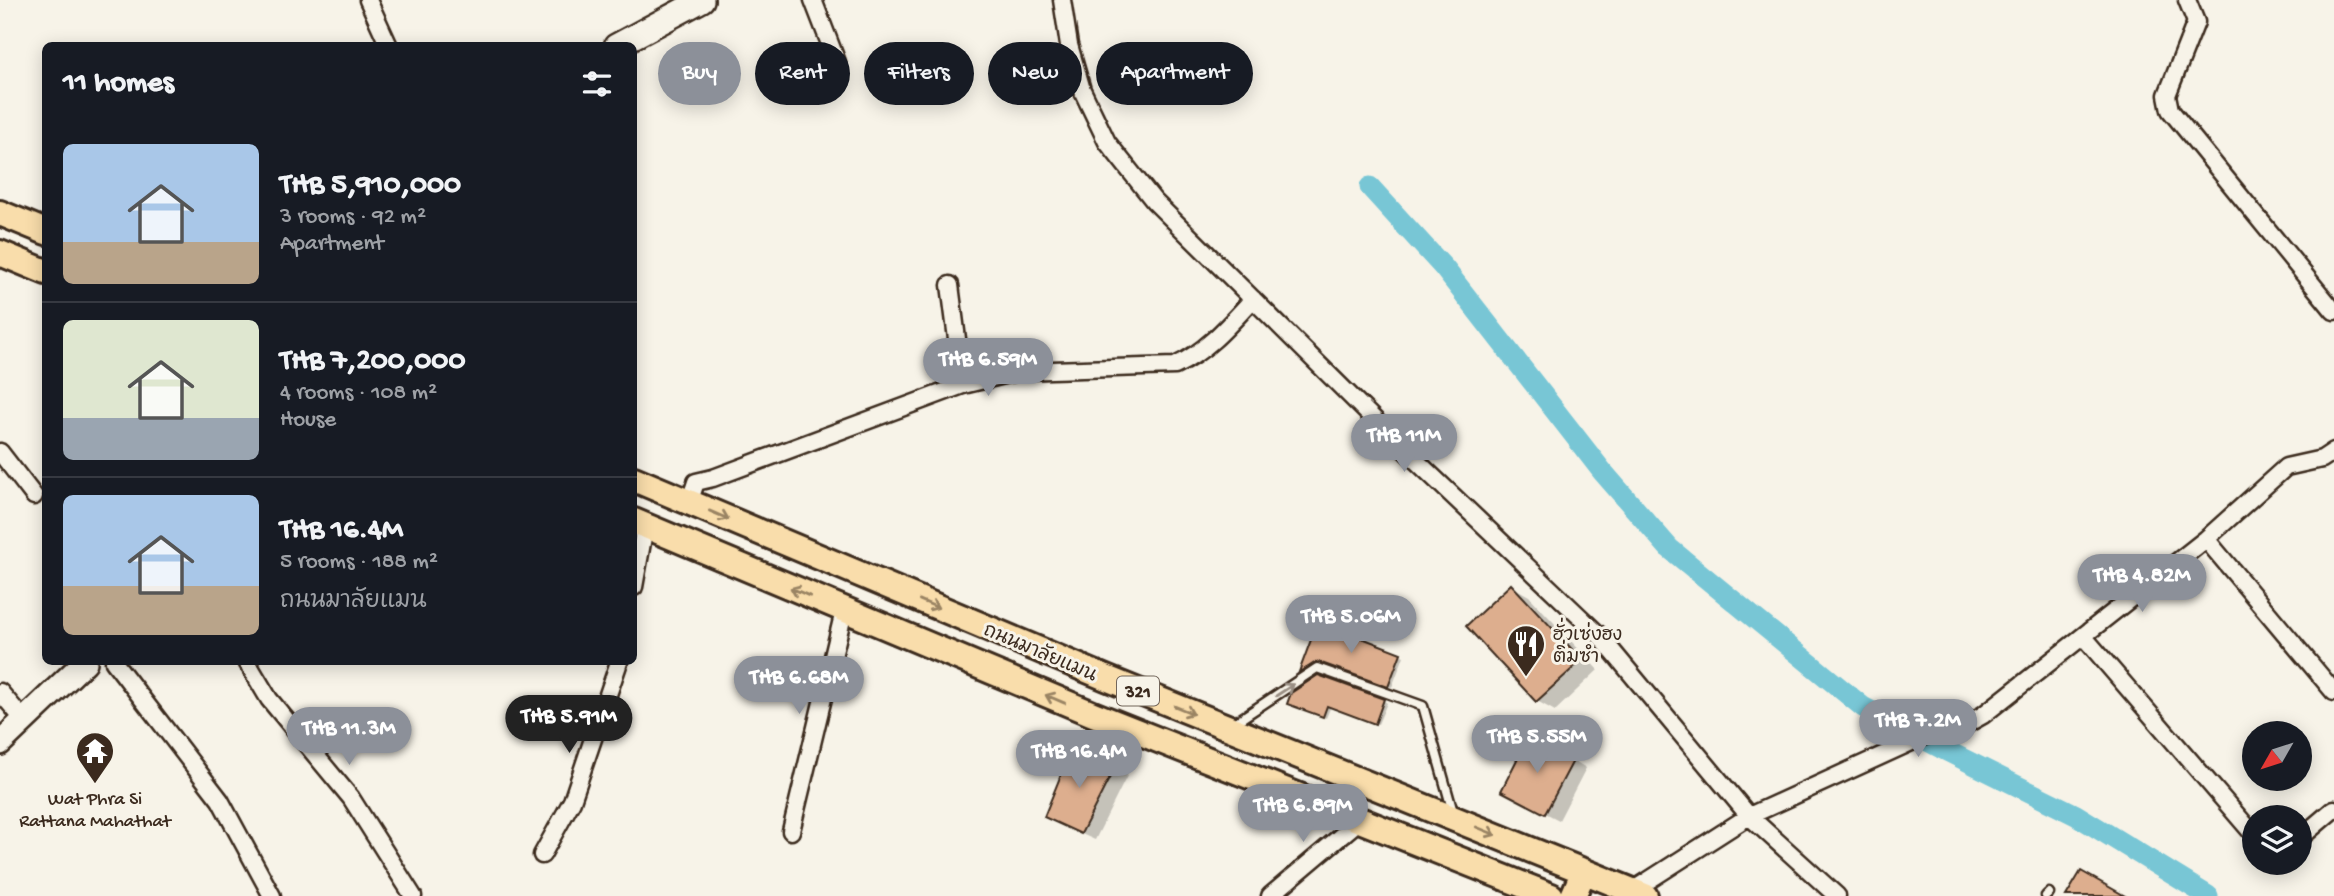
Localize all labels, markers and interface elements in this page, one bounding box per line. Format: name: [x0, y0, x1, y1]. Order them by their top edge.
chip: Buy: [658, 42, 741, 105]
chip: Rent: [755, 42, 850, 105]
chip: Filters: [864, 42, 974, 105]
chip: New: [988, 42, 1082, 105]
chip: Apartment: [1096, 42, 1253, 105]
icon: filters: [578, 65, 616, 103]
text: 11 homes: [63, 67, 174, 102]
text: THB 5,910,000: [280, 169, 461, 204]
icon: home: [119, 172, 203, 256]
text: 3 rooms · 92 m²: [280, 204, 426, 231]
text: Apartment: [280, 231, 384, 258]
pin: THB 6.59M: [908, 338, 1068, 398]
text: THB 7,200,000: [280, 345, 465, 380]
text: THB 6.59M: [939, 347, 1037, 374]
icon: home: [119, 348, 203, 432]
text: 4 rooms · 108 m²: [280, 380, 437, 407]
text: House: [280, 407, 336, 434]
pin: THB 11M: [1339, 414, 1469, 474]
text: THB 11M: [1367, 423, 1441, 450]
one-way arrow: [708, 510, 729, 523]
text: THB 16.4M: [280, 514, 403, 549]
icon: home: [119, 523, 203, 607]
text: 5 rooms · 188 m²: [280, 549, 438, 576]
pin: THB 4.82M: [2062, 554, 2222, 614]
text: THB 4.82M: [2093, 563, 2191, 590]
one-way arrow: [790, 585, 811, 598]
text: ถนนมาลัยแมน: [280, 589, 427, 616]
pin: THB 5.06M: [1271, 596, 1431, 655]
one-way arrow: [917, 598, 939, 611]
text: THB 5.06M: [1301, 604, 1401, 631]
place label: ฮั่วเซ่งฮง ติ่มซำ: [1553, 617, 1622, 670]
street label: ถนนมาลัยแมน: [979, 618, 1101, 689]
restaurant icon: ฮั่วเซ่งฮง ติ่มซำ: [1505, 623, 1547, 678]
pin: THB 6.68M: [719, 656, 879, 716]
text: THB 6.68M: [750, 665, 848, 692]
road number: 321: [1117, 676, 1159, 706]
one-way arrow: [1275, 682, 1294, 697]
one-way arrow: [1045, 691, 1066, 704]
pin: THB 5.91M: [489, 696, 649, 755]
pin: THB 7.2M: [1846, 700, 1990, 759]
text: THB 5.91M: [521, 704, 617, 731]
one-way arrow: [1173, 704, 1194, 717]
pin: THB 11.3M: [269, 708, 429, 767]
text: THB 7.2M: [1875, 708, 1961, 735]
text: THB 11.3M: [303, 716, 395, 743]
pin: THB 5.55M: [1457, 716, 1617, 775]
north arrow: [2242, 721, 2312, 791]
map controls: [2242, 721, 2312, 875]
text: THB 5.55M: [1488, 724, 1586, 751]
temple icon: Wat Phra Si Rattana Mahathat: [74, 730, 116, 785]
pin: THB 16.4M: [999, 730, 1159, 790]
text: THB 16.4M: [1032, 739, 1126, 766]
pin: THB 6.89M: [1223, 784, 1383, 844]
place label: Wat Phra Si Rattana Mahathat: [19, 789, 173, 834]
text: THB 6.89M: [1254, 793, 1352, 820]
button: layers: [2242, 805, 2312, 875]
one-way arrow: [1475, 826, 1496, 839]

